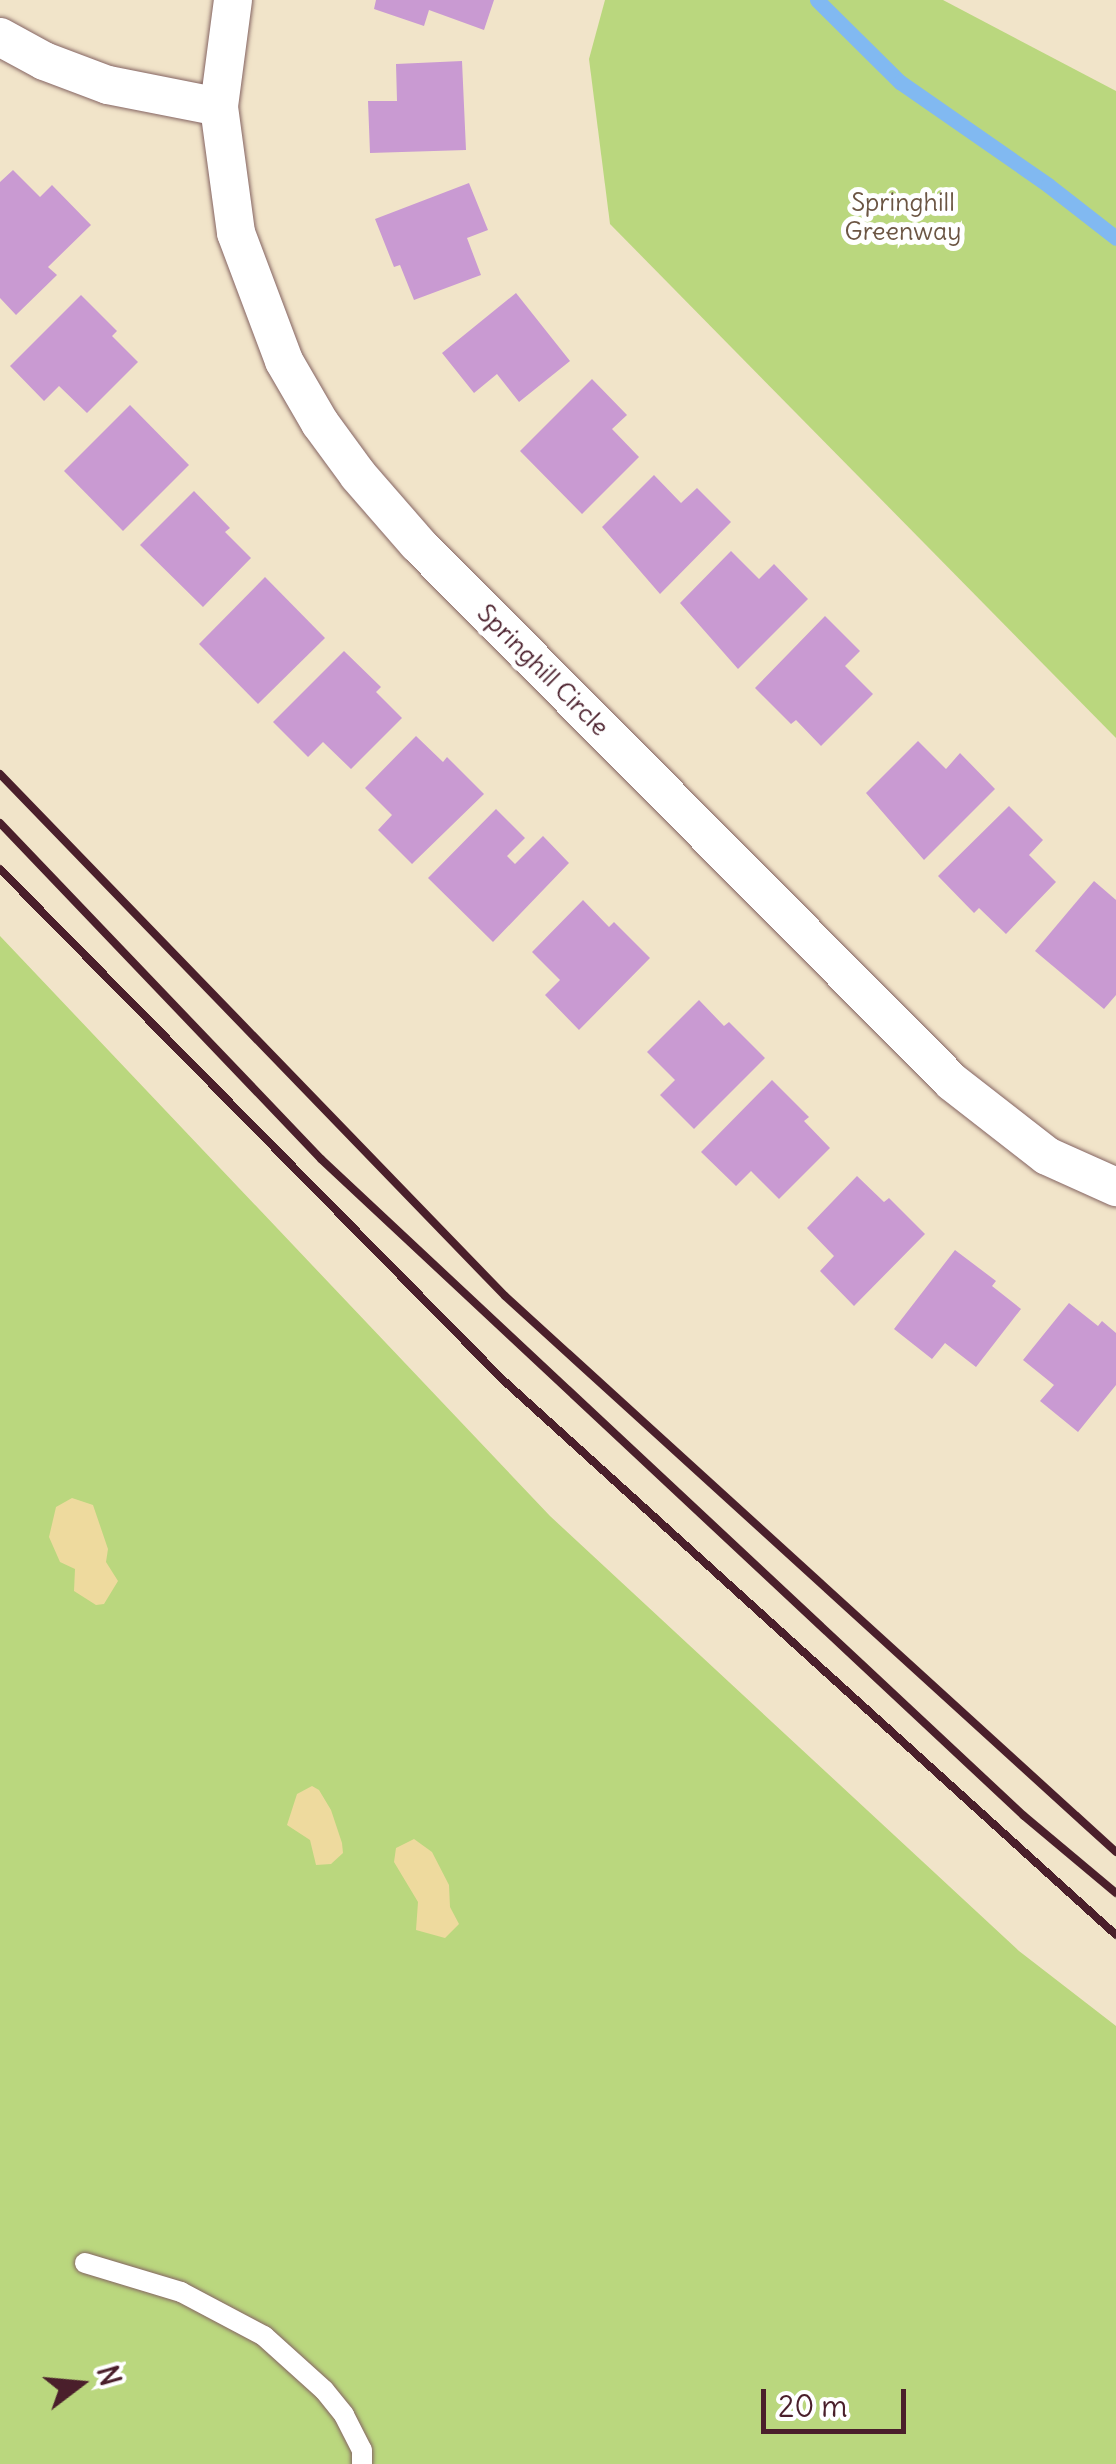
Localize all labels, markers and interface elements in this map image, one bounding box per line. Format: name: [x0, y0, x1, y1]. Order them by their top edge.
park label: Springhill Greenway: [845, 188, 961, 247]
street label: Springhill Circle: [471, 598, 615, 742]
north arrow: [30, 2334, 130, 2434]
text: N: [89, 2361, 129, 2390]
scale bar: [766, 2369, 911, 2431]
text: 20 m: [778, 2387, 848, 2425]

